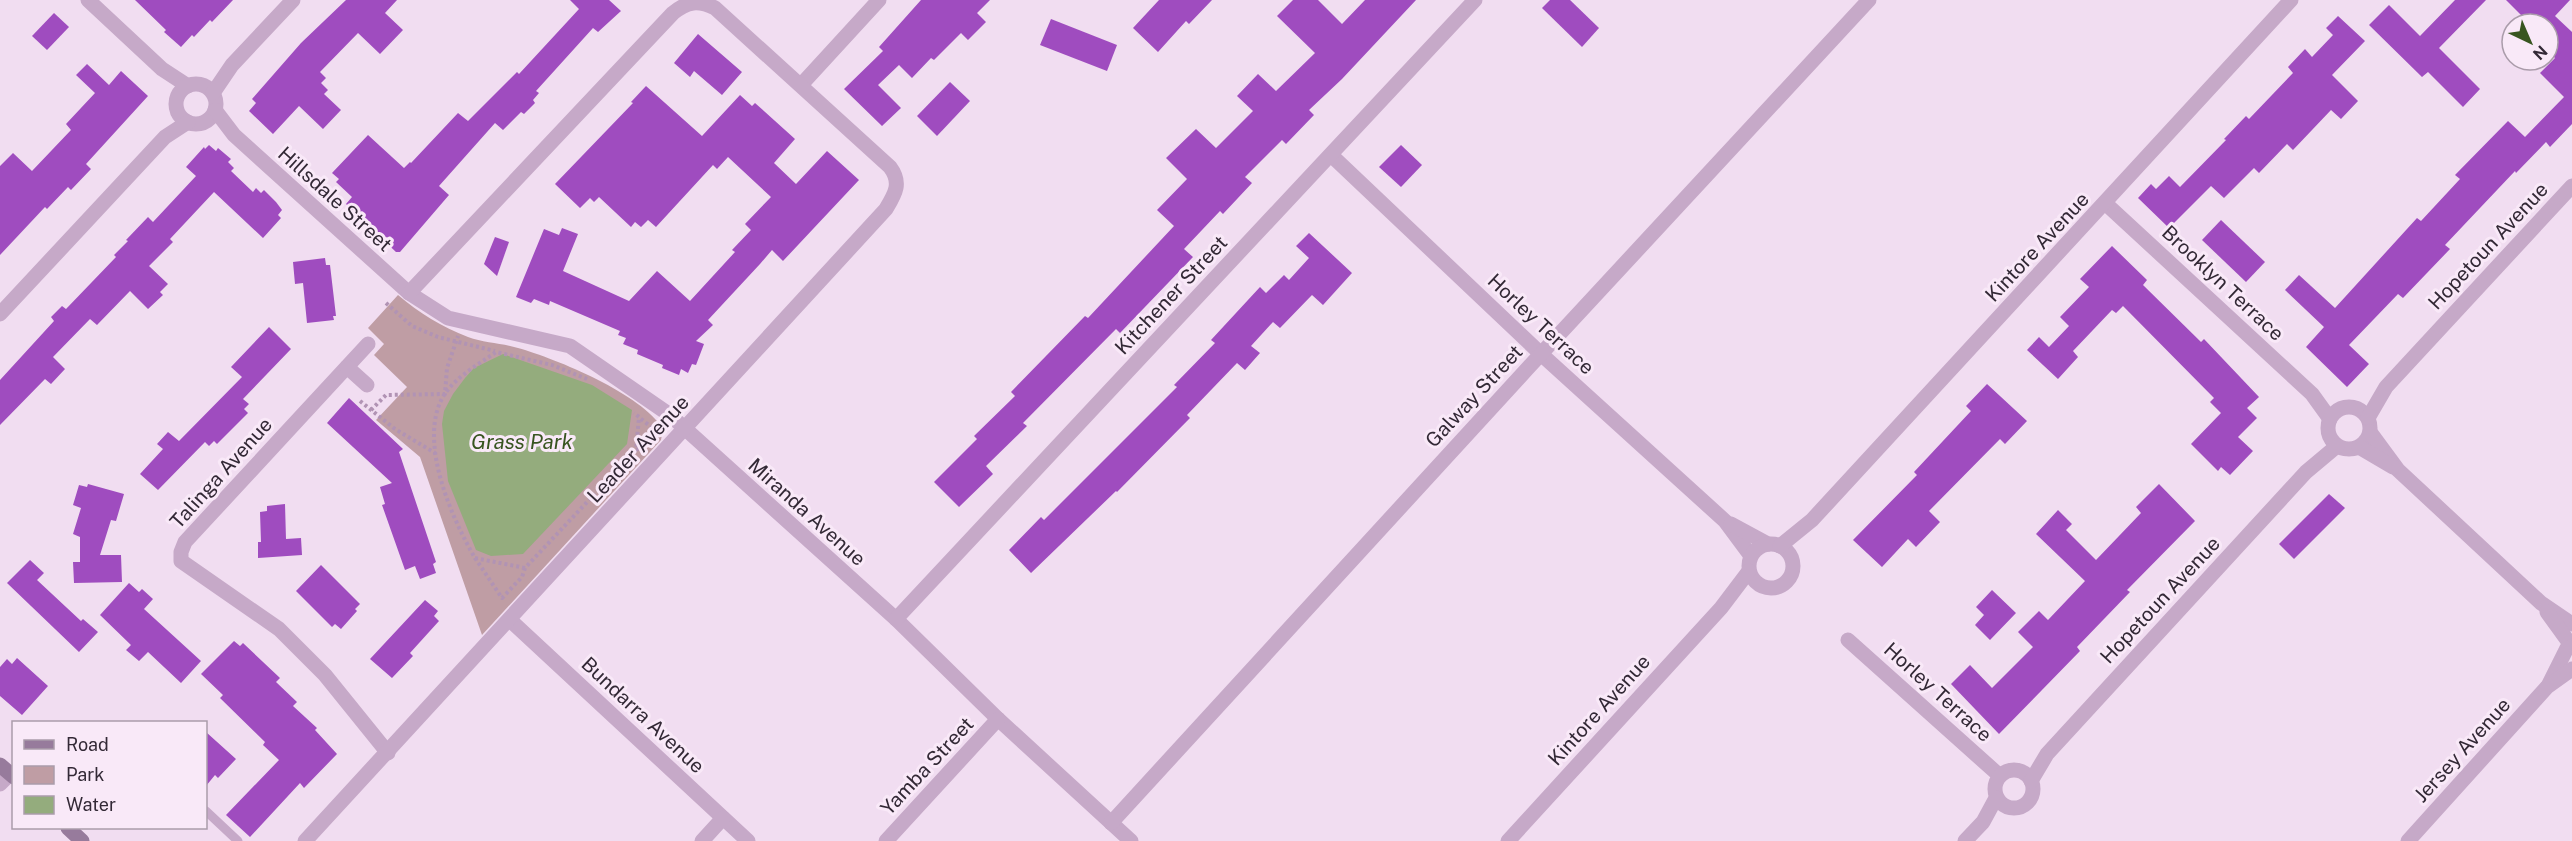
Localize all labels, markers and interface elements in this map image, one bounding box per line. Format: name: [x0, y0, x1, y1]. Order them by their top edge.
north arrow: [2500, 12, 2560, 72]
text: N: [2529, 41, 2551, 64]
street label: Hillsdale Street: [273, 142, 397, 256]
street label: Hopetoun Avenue: [2423, 178, 2553, 314]
street label: Kintore Avenue: [1980, 187, 2094, 307]
street label: Brooklyn Terrace: [2157, 220, 2289, 346]
street label: Kitchener Street: [1110, 231, 1232, 359]
street label: Horley Terrace: [1483, 269, 1599, 379]
street label: Galway Street: [1420, 340, 1528, 452]
street label: Leader Avenue: [582, 390, 694, 508]
street label: Talinga Avenue: [165, 413, 277, 533]
water label: Grass Park: [471, 429, 574, 454]
street label: Miranda Avenue: [743, 453, 871, 571]
street label: Hopetoun Avenue: [2095, 532, 2225, 668]
street label: Horley Terrace: [1879, 637, 1997, 747]
street label: Kintore Avenue: [1543, 650, 1655, 770]
street label: Bundarra Avenue: [576, 652, 710, 778]
street label: Jersey Avenue: [2409, 693, 2515, 807]
street label: Yamba Street: [875, 712, 979, 820]
legend: [12, 721, 207, 829]
text: Road: [66, 734, 109, 755]
text: Park: [66, 764, 104, 785]
text: Water: [66, 794, 116, 815]

